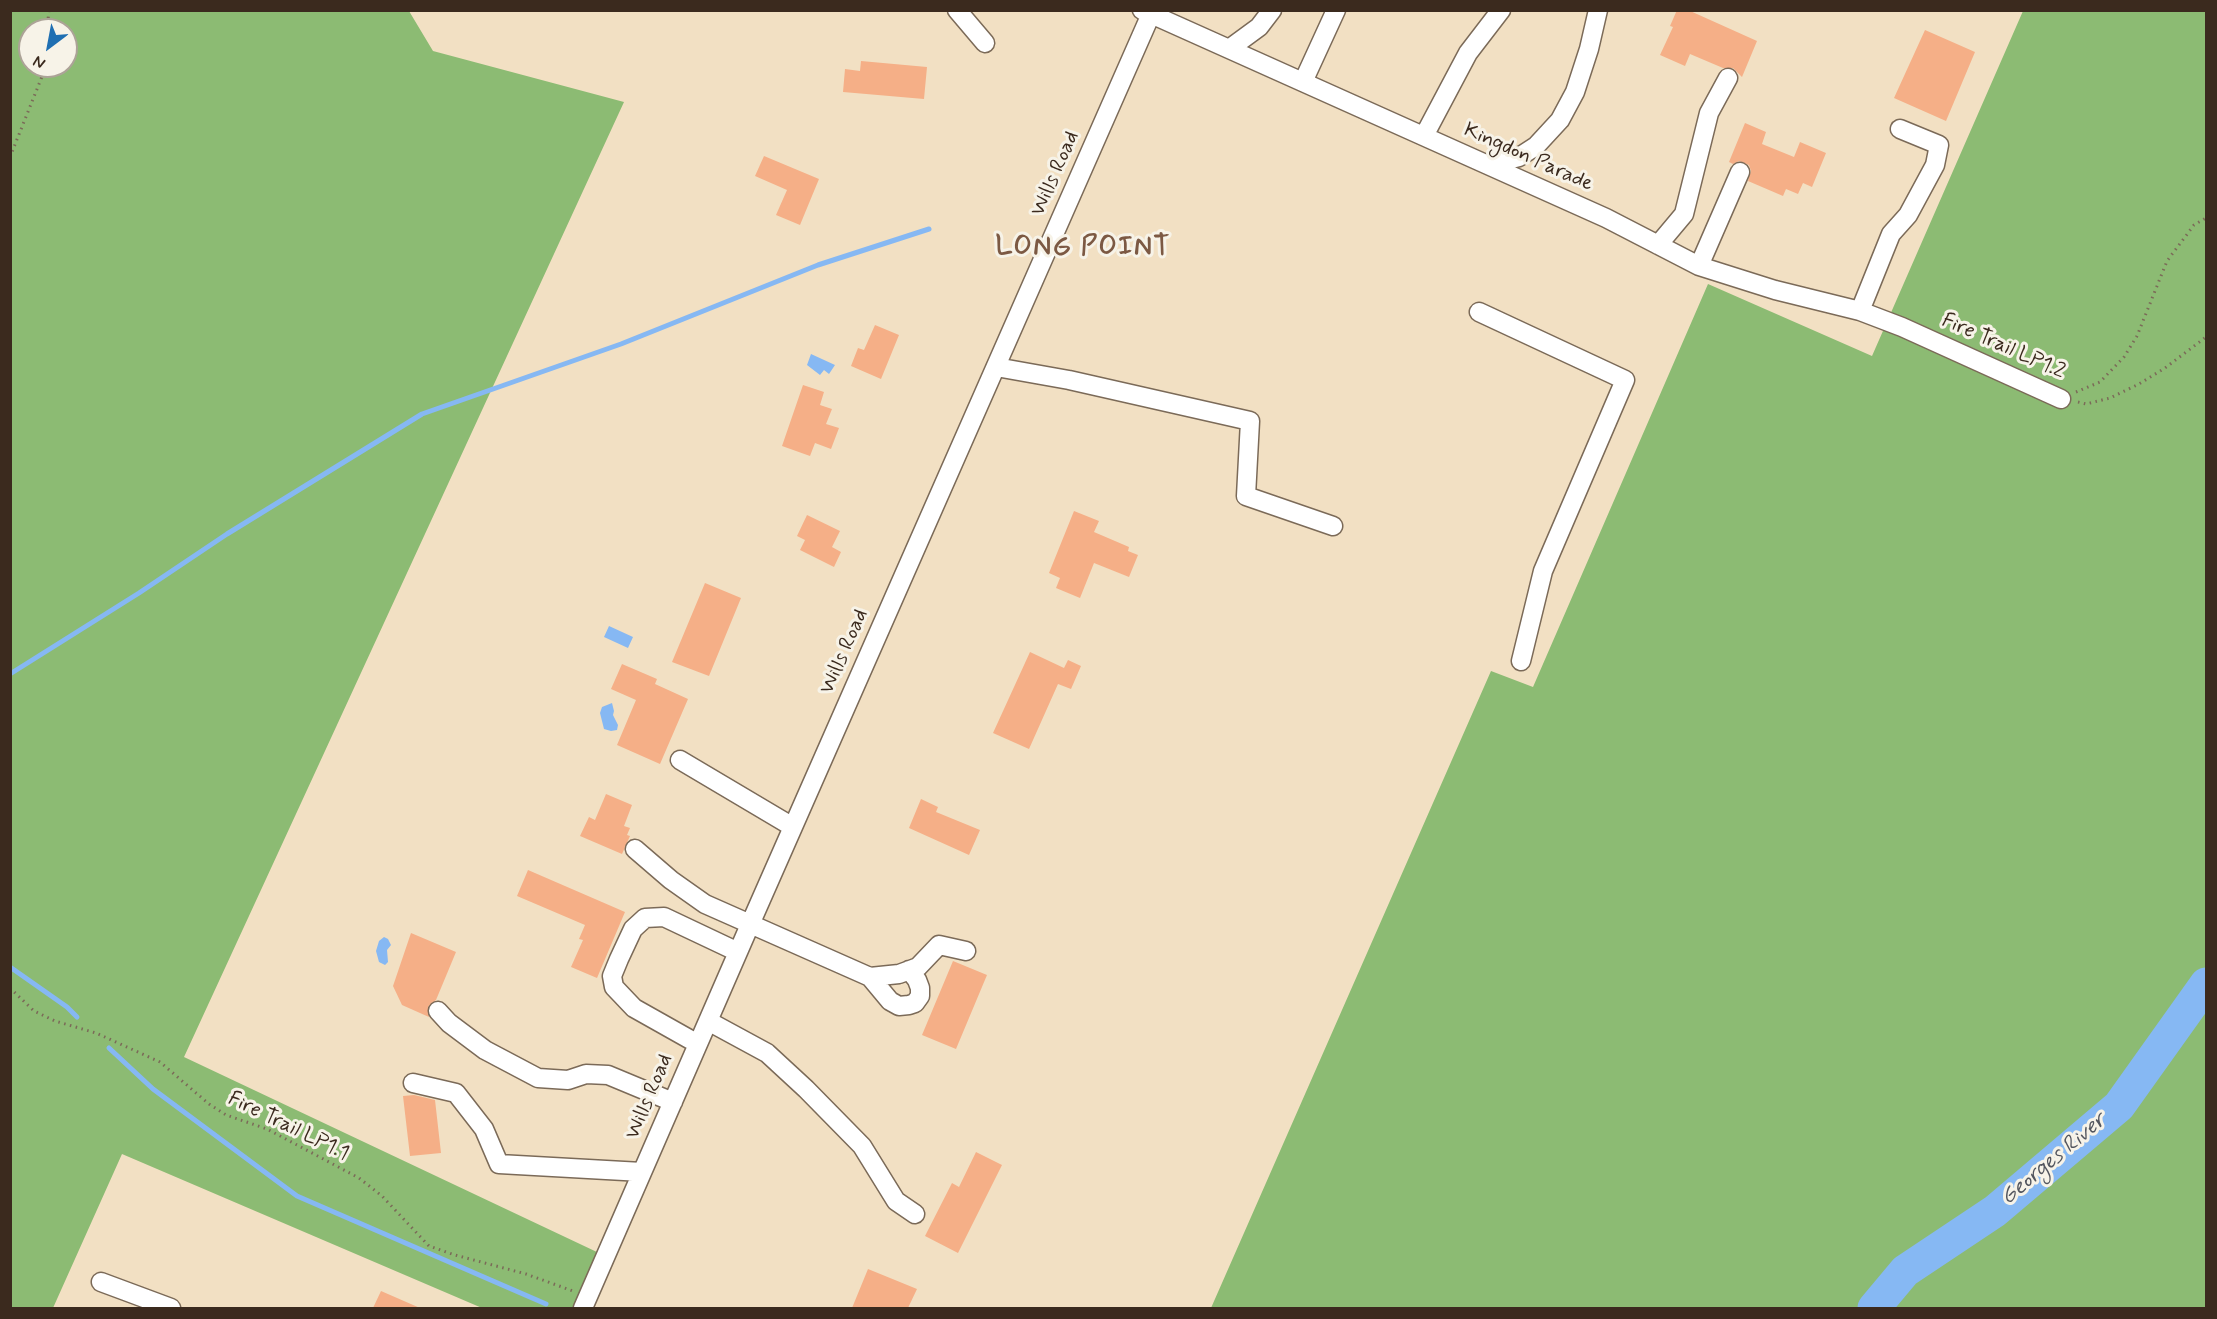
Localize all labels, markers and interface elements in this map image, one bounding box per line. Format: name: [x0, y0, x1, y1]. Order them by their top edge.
north arrow: [18, 18, 78, 78]
text: N: [29, 50, 49, 74]
street label: Kingdon Parade: [1459, 118, 1597, 198]
street label: Wills Road: [1026, 128, 1086, 220]
district label: LONG POINT: [993, 232, 1173, 264]
street label: Fire Trail LP1.2: [1937, 309, 2069, 385]
street label: Wills Road: [815, 606, 875, 698]
street label: Wills Road: [621, 1051, 679, 1143]
street label: Fire Trail LP1.1: [223, 1087, 353, 1167]
water label: Georges River: [1996, 1108, 2112, 1212]

